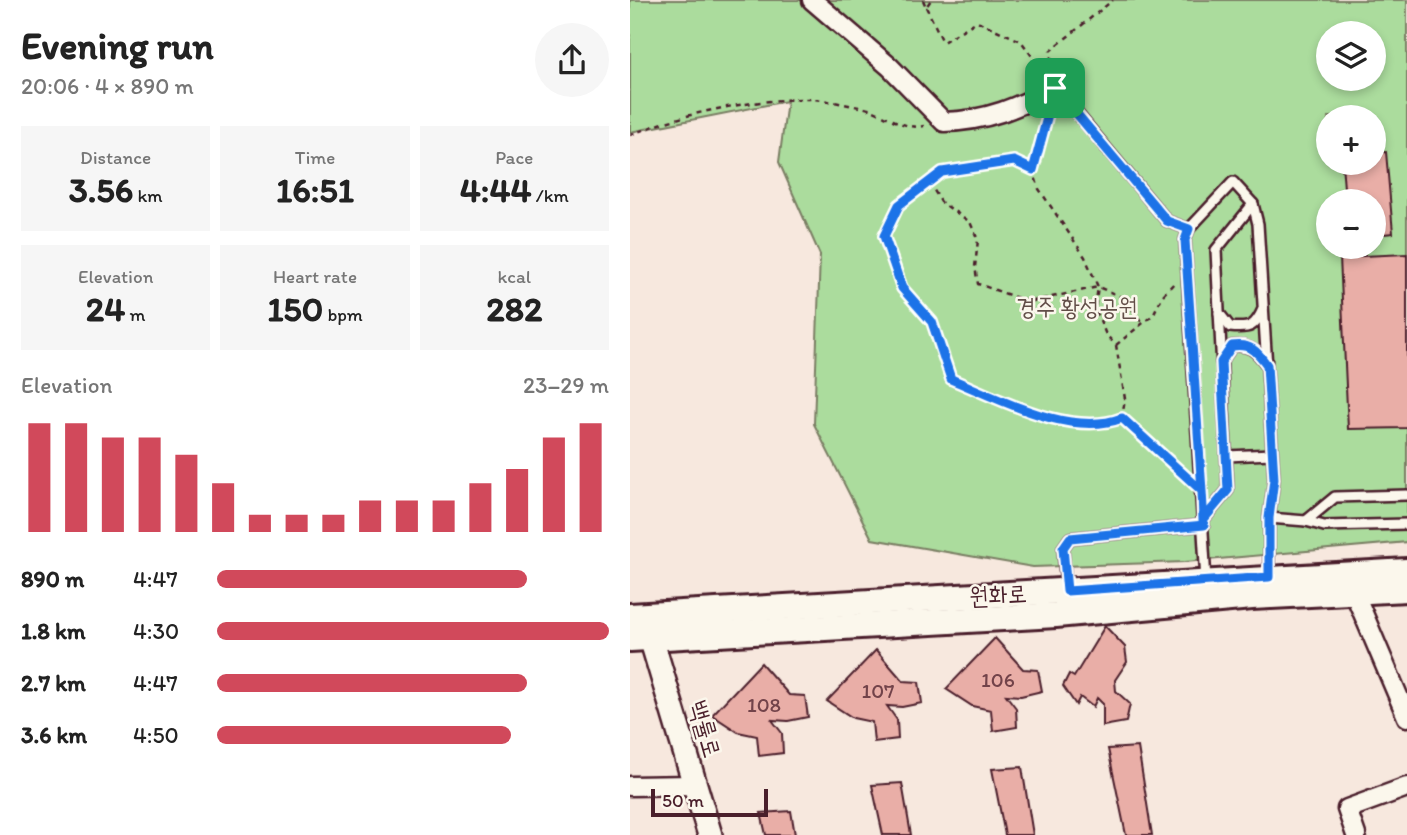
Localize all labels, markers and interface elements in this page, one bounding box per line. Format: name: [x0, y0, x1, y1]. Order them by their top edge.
map controls: [1316, 21, 1386, 259]
button: layers: [1316, 21, 1386, 91]
text: Evening run: [21, 23, 214, 69]
button: share: [535, 23, 609, 97]
pin: [1025, 58, 1085, 118]
icon: arrive: [1036, 69, 1074, 107]
text: 20:06 · 4 × 890 m: [21, 72, 194, 100]
button: +: [1316, 105, 1386, 175]
text: Distance: [80, 146, 151, 169]
text: Time: [295, 146, 335, 169]
text: Pace: [495, 146, 533, 169]
text: 3.56: [69, 169, 133, 211]
text: 16:51: [276, 169, 354, 211]
text: 4:44: [460, 169, 531, 211]
text: km: [133, 184, 163, 207]
text: /km: [531, 184, 569, 207]
button: −: [1316, 189, 1386, 259]
text: Elevation: [78, 265, 153, 288]
text: Heart rate: [273, 265, 357, 288]
text: kcal: [497, 265, 531, 288]
text: 24: [86, 288, 125, 330]
text: 150: [267, 288, 323, 330]
text: 282: [486, 288, 542, 330]
park label: 경주 황성공원: [1016, 292, 1138, 321]
text: m: [125, 303, 146, 326]
text: bpm: [323, 303, 363, 326]
text: Elevation: [21, 371, 112, 399]
text: 23–29 m: [523, 371, 609, 399]
text: 890 m: [21, 565, 84, 593]
text: 4:47: [133, 565, 178, 593]
street label: 원화로: [968, 579, 1028, 610]
text: 1.8 km: [21, 617, 86, 645]
text: 4:30: [133, 617, 179, 645]
house number: 106: [981, 667, 1015, 692]
text: 2.7 km: [21, 669, 86, 697]
text: 4:47: [133, 669, 178, 697]
house number: 107: [861, 678, 895, 703]
house number: 108: [747, 692, 781, 717]
street label: 백률로: [684, 697, 727, 761]
text: 3.6 km: [21, 721, 87, 749]
text: 4:50: [133, 721, 179, 749]
scale bar: [651, 786, 768, 818]
text: 50 m: [662, 789, 704, 812]

